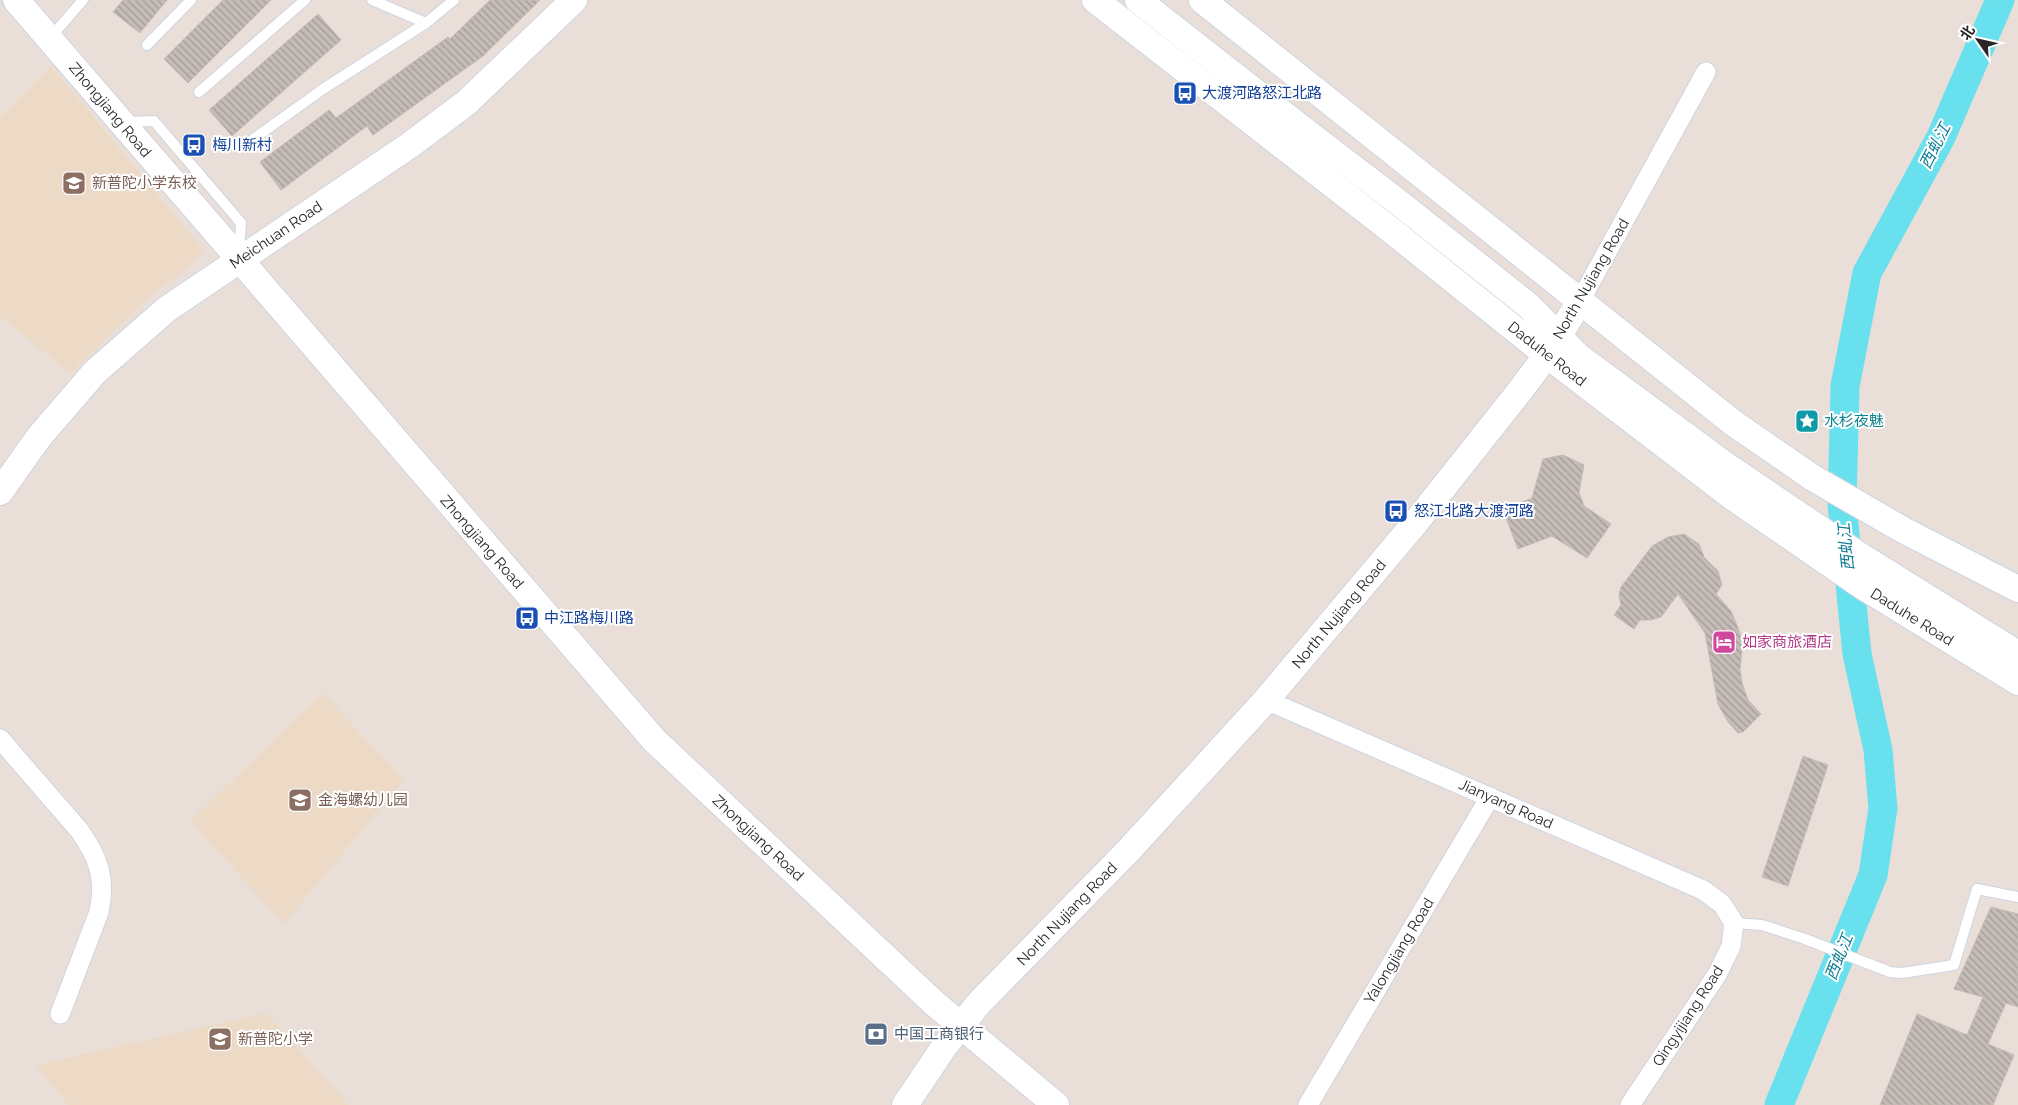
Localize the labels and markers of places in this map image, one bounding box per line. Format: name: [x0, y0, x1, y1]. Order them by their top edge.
bus stop icon: 大渡河路怒江北路: [1172, 80, 1198, 106]
place label: 大渡河路怒江北路: [1202, 84, 1322, 102]
bus stop icon: 梅川新村: [181, 132, 207, 158]
place label: 梅川新村: [212, 136, 272, 154]
school or university icon: 新普陀小学东校: [61, 170, 87, 196]
place label: 新普陀小学东校: [92, 174, 197, 192]
place icon: 水杉夜魅: [1794, 408, 1820, 434]
place label: 水杉夜魅: [1824, 412, 1884, 430]
bus stop icon: 怒江北路大渡河路: [1383, 498, 1409, 524]
place label: 怒江北路大渡河路: [1414, 502, 1534, 520]
bus stop icon: 中江路梅川路: [514, 605, 540, 631]
place label: 中江路梅川路: [544, 609, 634, 627]
hotel icon: 如家商旅酒店: [1711, 629, 1737, 655]
place label: 如家商旅酒店: [1742, 633, 1832, 651]
school or university icon: 金海螺幼儿园: [287, 787, 313, 813]
place label: 金海螺幼儿园: [318, 791, 408, 809]
bank icon: 中国工商银行: [863, 1021, 889, 1047]
place label: 中国工商银行: [894, 1025, 984, 1043]
school or university icon: 新普陀小学: [207, 1026, 233, 1052]
place label: 新普陀小学: [238, 1030, 313, 1048]

